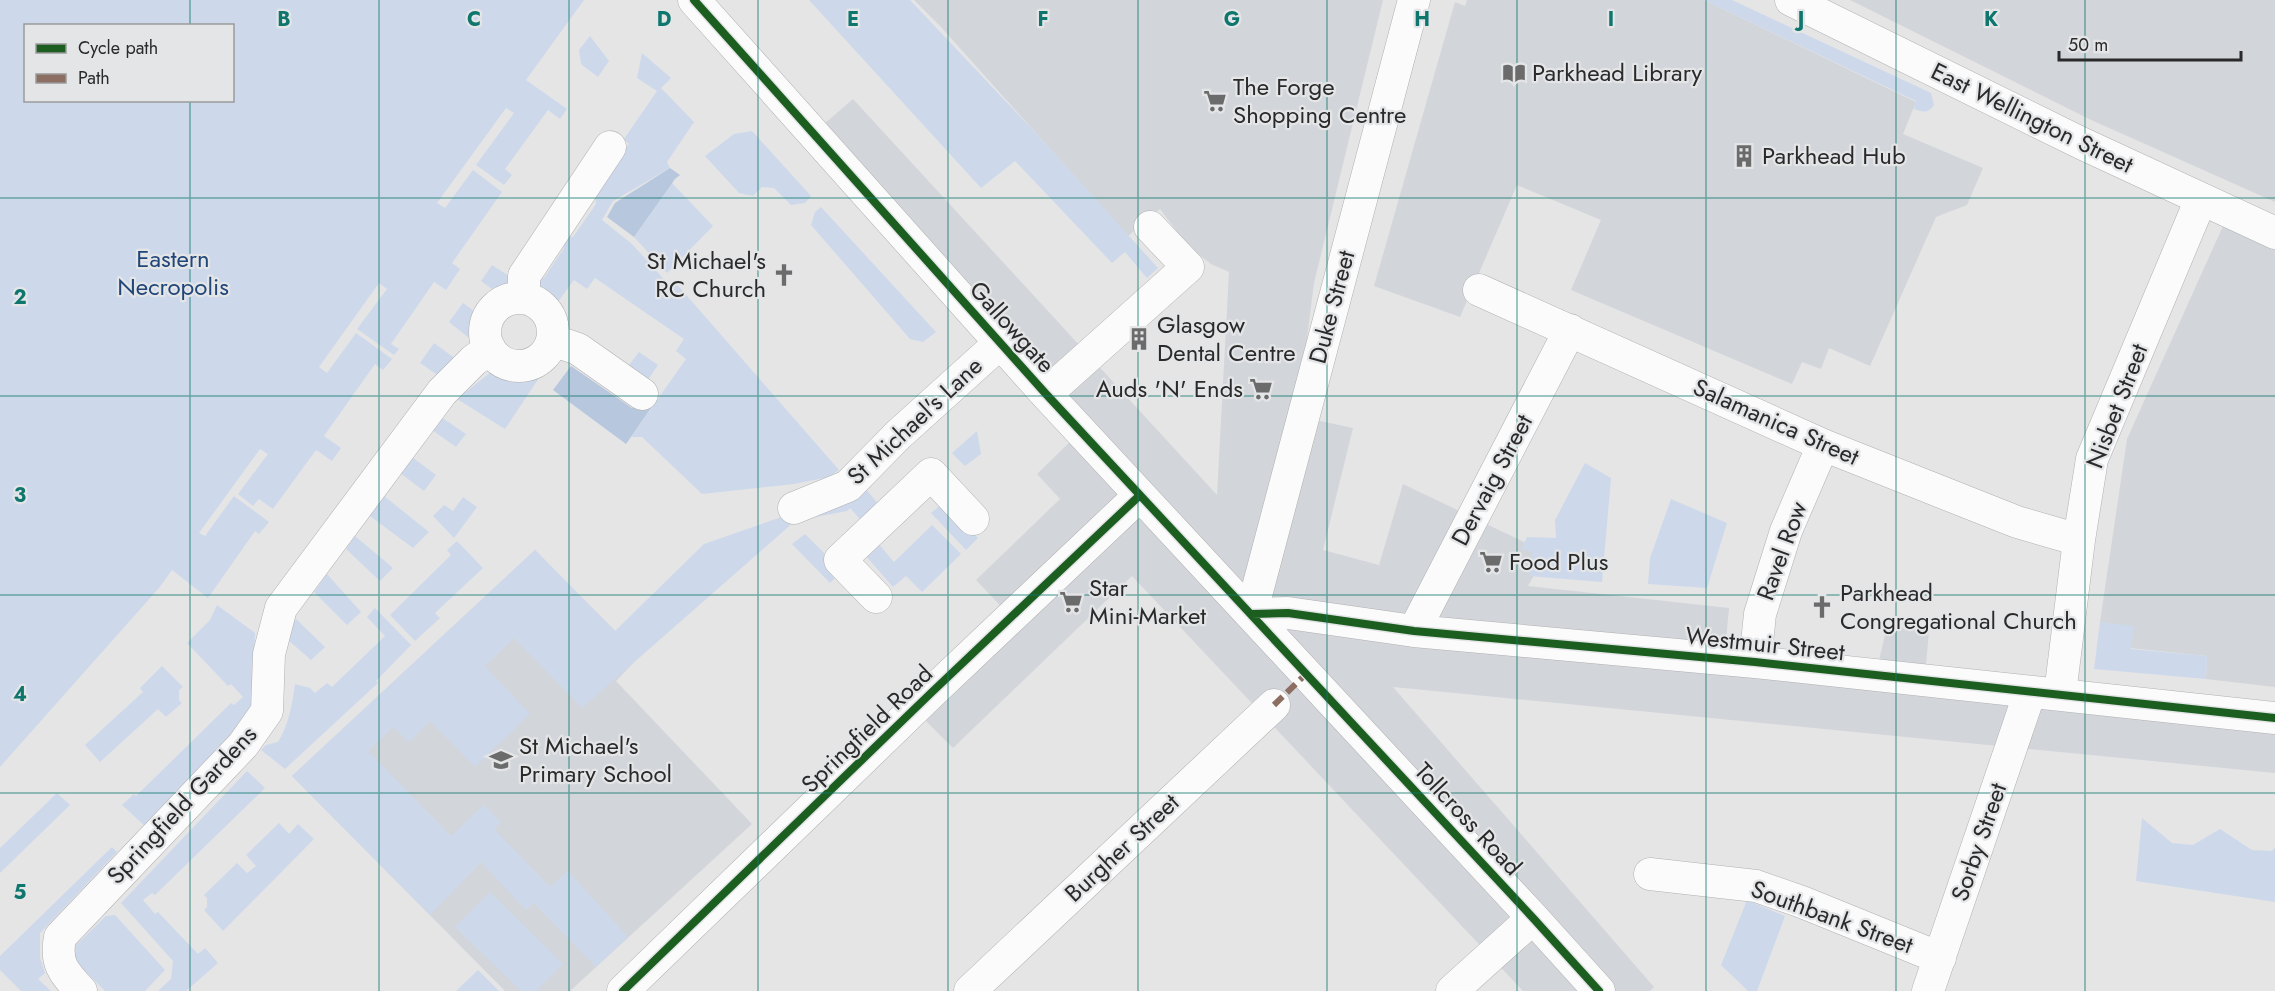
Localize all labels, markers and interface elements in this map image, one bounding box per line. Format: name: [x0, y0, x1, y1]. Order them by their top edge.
text: B: [277, 5, 291, 34]
text: C: [467, 5, 481, 34]
text: D: [657, 5, 671, 34]
text: E: [847, 5, 859, 34]
text: F: [1037, 5, 1049, 34]
text: G: [1224, 5, 1240, 34]
text: H: [1414, 5, 1430, 34]
text: I: [1608, 5, 1614, 34]
text: J: [1794, 5, 1804, 34]
text: K: [1984, 5, 1998, 34]
legend: [24, 24, 234, 102]
scale bar: [2059, 24, 2240, 62]
text: 50 m: [2068, 32, 2108, 58]
text: Cycle path: [78, 35, 158, 61]
street label: East Wellington Street: [1925, 53, 2139, 182]
place label: Parkhead Library: [1532, 55, 1703, 90]
library icon: Parkhead Library: [1501, 60, 1527, 86]
text: Path: [78, 65, 110, 91]
place label: The Forge Shopping Centre: [1233, 69, 1406, 132]
supermarket icon: The Forge Shopping Centre: [1202, 88, 1228, 114]
place label: Parkhead Hub: [1762, 138, 1906, 173]
building icon: Parkhead Hub: [1731, 143, 1757, 169]
park label: Eastern Necropolis: [117, 241, 229, 304]
place label: St Michael's RC Church: [647, 243, 766, 306]
street label: Duke Street: [1300, 246, 1363, 367]
church icon: St Michael's RC Church: [771, 262, 797, 288]
street label: Gallowgate: [961, 273, 1063, 380]
text: 2: [13, 283, 27, 312]
place label: Glasgow Dental Centre: [1157, 307, 1296, 370]
building icon: Glasgow Dental Centre: [1126, 326, 1152, 352]
street label: Nisbet Street: [2077, 338, 2156, 473]
street label: St Michael's Lane: [839, 349, 990, 493]
street label: Salamanica Street: [1688, 369, 1865, 474]
place label: Auds 'N' Ends: [1096, 371, 1243, 406]
supermarket icon: Auds 'N' Ends: [1248, 376, 1274, 402]
street label: Dervaig Street: [1442, 408, 1541, 552]
text: 3: [14, 481, 26, 510]
street label: Ravel Row: [1748, 496, 1816, 605]
place label: Food Plus: [1509, 544, 1608, 579]
supermarket icon: Food Plus: [1478, 549, 1504, 575]
place label: Star Mini-Market: [1089, 570, 1206, 633]
place label: Parkhead Congregational Church: [1840, 575, 2077, 638]
supermarket icon: Star Mini-Market: [1058, 589, 1084, 615]
church icon: Parkhead Congregational Church: [1809, 594, 1835, 620]
street label: Westmuir Street: [1684, 618, 1847, 669]
street label: Springfield Road: [793, 657, 940, 801]
text: 4: [13, 680, 27, 709]
street label: Springfield Gardens: [99, 717, 265, 892]
place label: St Michael's Primary School: [519, 728, 672, 791]
school or university icon: St Michael's Primary School: [488, 747, 514, 773]
street label: Tollcross Road: [1407, 754, 1530, 883]
street label: Sorby Street: [1942, 778, 2015, 906]
street label: Burgher Street: [1057, 785, 1187, 910]
street label: Southbank Street: [1746, 871, 1918, 962]
text: 5: [14, 878, 27, 907]

